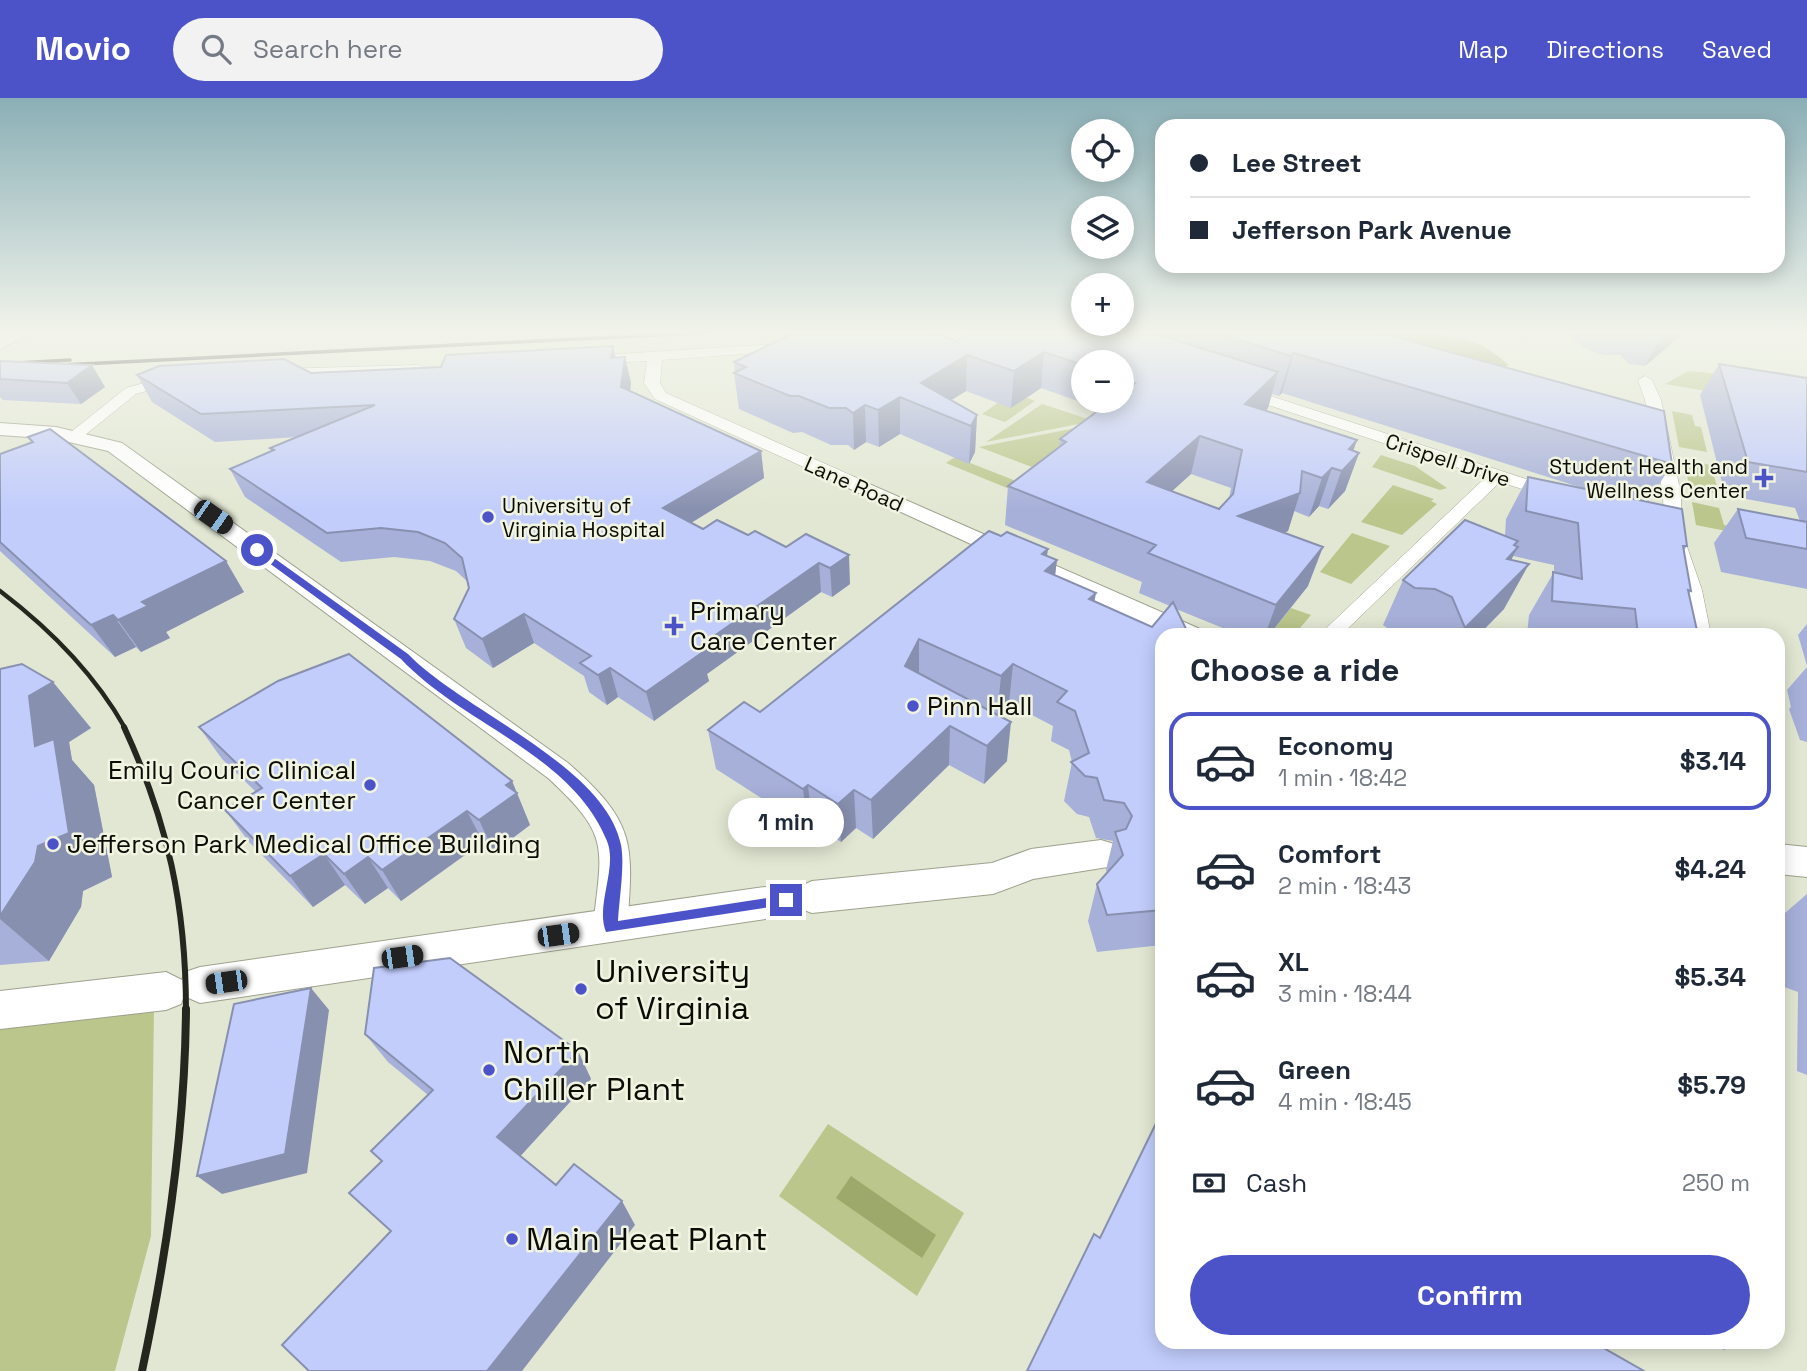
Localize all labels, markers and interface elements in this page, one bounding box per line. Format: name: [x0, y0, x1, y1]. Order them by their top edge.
search box: [173, 18, 663, 81]
text: Movio: [35, 28, 131, 70]
icon: search: [197, 30, 235, 68]
text: Search here: [253, 32, 403, 66]
text: Map: [1458, 34, 1508, 65]
text: Directions: [1546, 34, 1664, 65]
text: Saved: [1702, 34, 1772, 65]
map controls: [1071, 119, 1134, 413]
button: locate: [1071, 119, 1134, 182]
text: Lee Street: [1232, 146, 1362, 180]
button: layers: [1071, 196, 1134, 259]
text: Jefferson Park Avenue: [1232, 213, 1512, 247]
button: +: [1071, 273, 1134, 336]
button: −: [1071, 350, 1134, 413]
street label: Crispell Drive: [1382, 427, 1514, 493]
street label: Lane Road: [800, 450, 908, 518]
place label: Student Health and Wellness Center: [1549, 453, 1748, 504]
marker: Student Health and Wellness Center: [1754, 468, 1774, 488]
place label: University of Virginia Hospital: [502, 492, 665, 543]
car: [190, 496, 237, 538]
marker: University of Virginia Hospital: [480, 509, 496, 525]
route start: [241, 534, 273, 566]
place label: Primary Care Center: [690, 594, 837, 658]
marker: Primary Care Center: [664, 616, 684, 636]
text: Choose a ride: [1190, 650, 1400, 690]
place label: Pinn Hall: [927, 689, 1032, 723]
marker: Pinn Hall: [905, 698, 921, 714]
text: Economy: [1278, 729, 1394, 763]
icon: car: [1194, 730, 1257, 793]
text: $3.14: [1680, 744, 1746, 778]
place label: Emily Couric Clinical Cancer Center: [108, 753, 356, 817]
text: 1 min · 18:42: [1278, 763, 1407, 793]
marker: Emily Couric Clinical Cancer Center: [362, 777, 378, 793]
callout: 1 min: [728, 798, 844, 848]
text: 1 min: [758, 807, 814, 837]
place label: Jefferson Park Medical Office Building: [67, 827, 541, 861]
marker: Jefferson Park Medical Office Building: [45, 836, 61, 852]
text: Comfort: [1278, 837, 1381, 871]
icon: car: [1194, 838, 1257, 901]
text: $4.24: [1674, 852, 1746, 886]
text: 2 min · 18:43: [1278, 871, 1411, 901]
route end: [770, 884, 802, 916]
car: [536, 922, 581, 948]
car: [380, 944, 425, 970]
text: XL: [1278, 945, 1309, 979]
icon: car: [1194, 946, 1257, 1009]
place label: University of Virginia: [595, 951, 750, 1028]
text: $5.34: [1675, 960, 1746, 994]
car: [204, 969, 249, 995]
text: 3 min · 18:44: [1278, 979, 1412, 1009]
marker: University of Virginia: [573, 981, 589, 997]
place label: North Chiller Plant: [503, 1032, 685, 1109]
text: Green: [1278, 1053, 1351, 1087]
icon: car: [1194, 1054, 1257, 1117]
marker: North Chiller Plant: [481, 1062, 497, 1078]
text: $5.79: [1677, 1068, 1746, 1102]
text: 4 min · 18:45: [1278, 1087, 1412, 1117]
icon: cash: [1190, 1164, 1228, 1202]
text: Cash: [1246, 1166, 1307, 1200]
text: 250 m: [1682, 1168, 1750, 1198]
place label: Main Heat Plant: [526, 1219, 767, 1259]
marker: Main Heat Plant: [504, 1231, 520, 1247]
button: Confirm: [1190, 1255, 1750, 1335]

